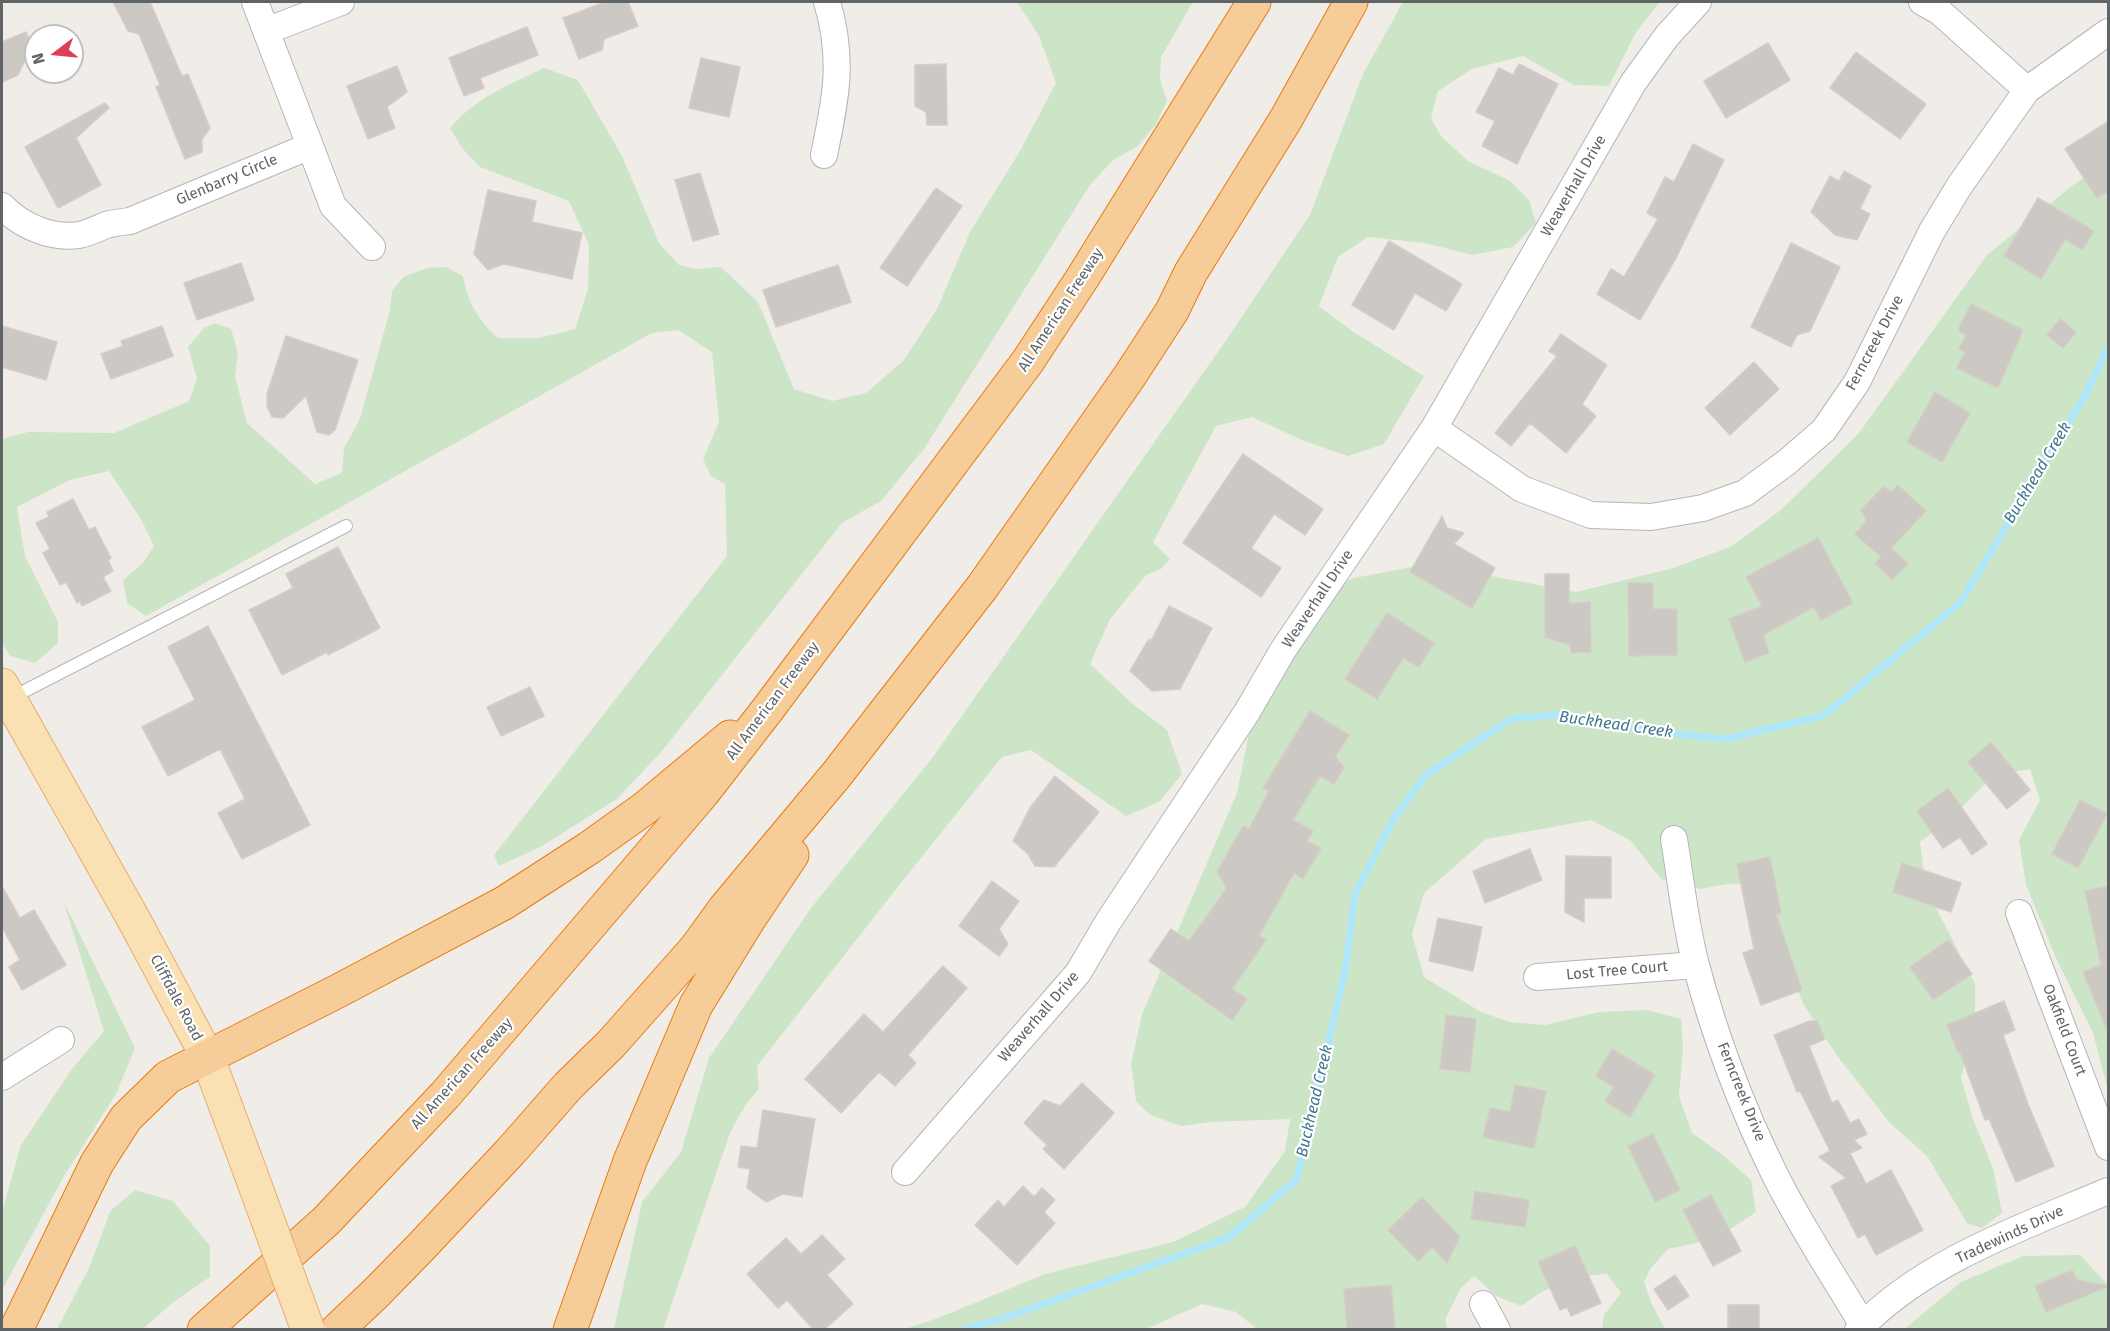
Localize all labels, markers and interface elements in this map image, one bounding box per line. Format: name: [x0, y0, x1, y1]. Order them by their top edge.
north arrow: [24, 24, 84, 84]
text: N: [28, 51, 49, 66]
street label: Weaverhall Drive: [1538, 132, 1610, 240]
street label: Glenbarry Circle: [174, 151, 280, 209]
street label: All American Freeway: [1014, 245, 1108, 375]
street label: Ferncreek Drive: [1842, 292, 1908, 394]
water label: Buckhead Creek: [2000, 419, 2076, 527]
street label: Weaverhall Drive: [1279, 547, 1357, 651]
street label: All American Freeway: [723, 638, 823, 764]
water label: Buckhead Creek: [1558, 708, 1674, 742]
street label: Cliffdale Road: [146, 952, 206, 1044]
street label: Lost Tree Court: [1565, 958, 1669, 984]
street label: Weaverhall Drive: [995, 968, 1083, 1066]
street label: Oakfield Court: [2038, 982, 2090, 1078]
street label: All American Freeway: [407, 1015, 517, 1133]
street label: Ferncreek Drive: [1713, 1040, 1769, 1144]
water label: Buckhead Creek: [1293, 1043, 1337, 1159]
street label: Tradewinds Drive: [1953, 1202, 2067, 1268]

